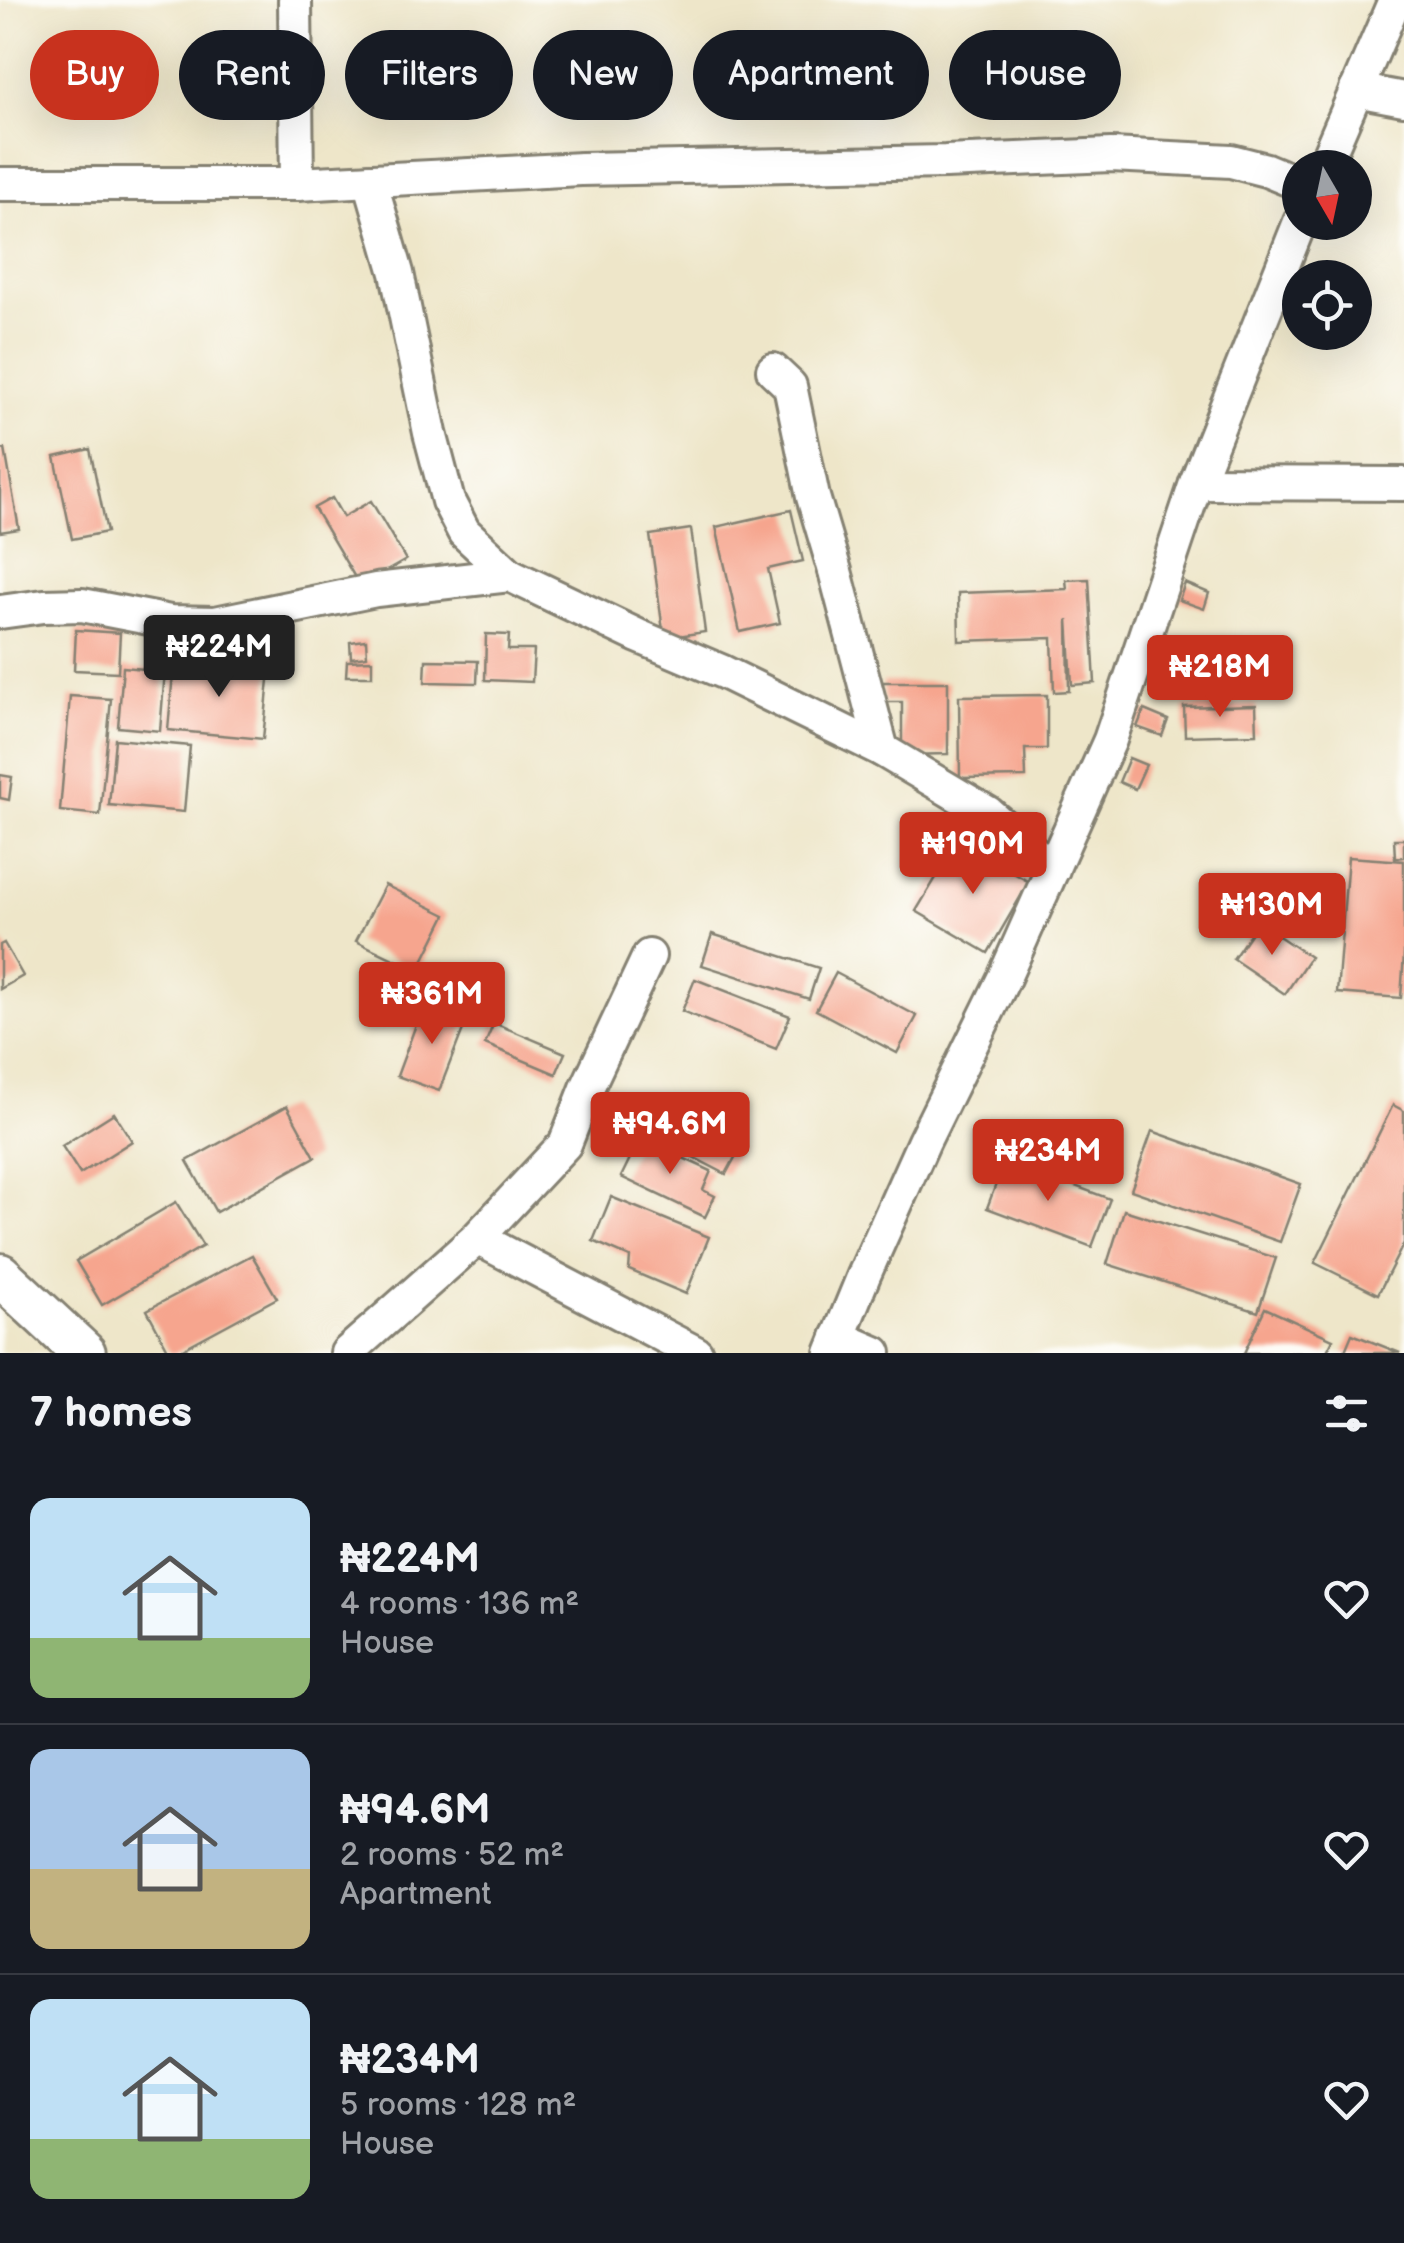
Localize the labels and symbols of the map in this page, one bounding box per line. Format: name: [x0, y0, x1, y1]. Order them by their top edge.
north arrow: [1282, 150, 1372, 240]
pin: ₦224M: [149, 615, 289, 700]
pin: ₦218M: [1150, 635, 1290, 720]
pin: ₦190M: [903, 812, 1043, 897]
pin: ₦130M: [1202, 873, 1342, 958]
pin: ₦361M: [362, 962, 502, 1047]
pin: ₦94.6M: [589, 1092, 751, 1177]
pin: ₦234M: [978, 1119, 1118, 1204]

